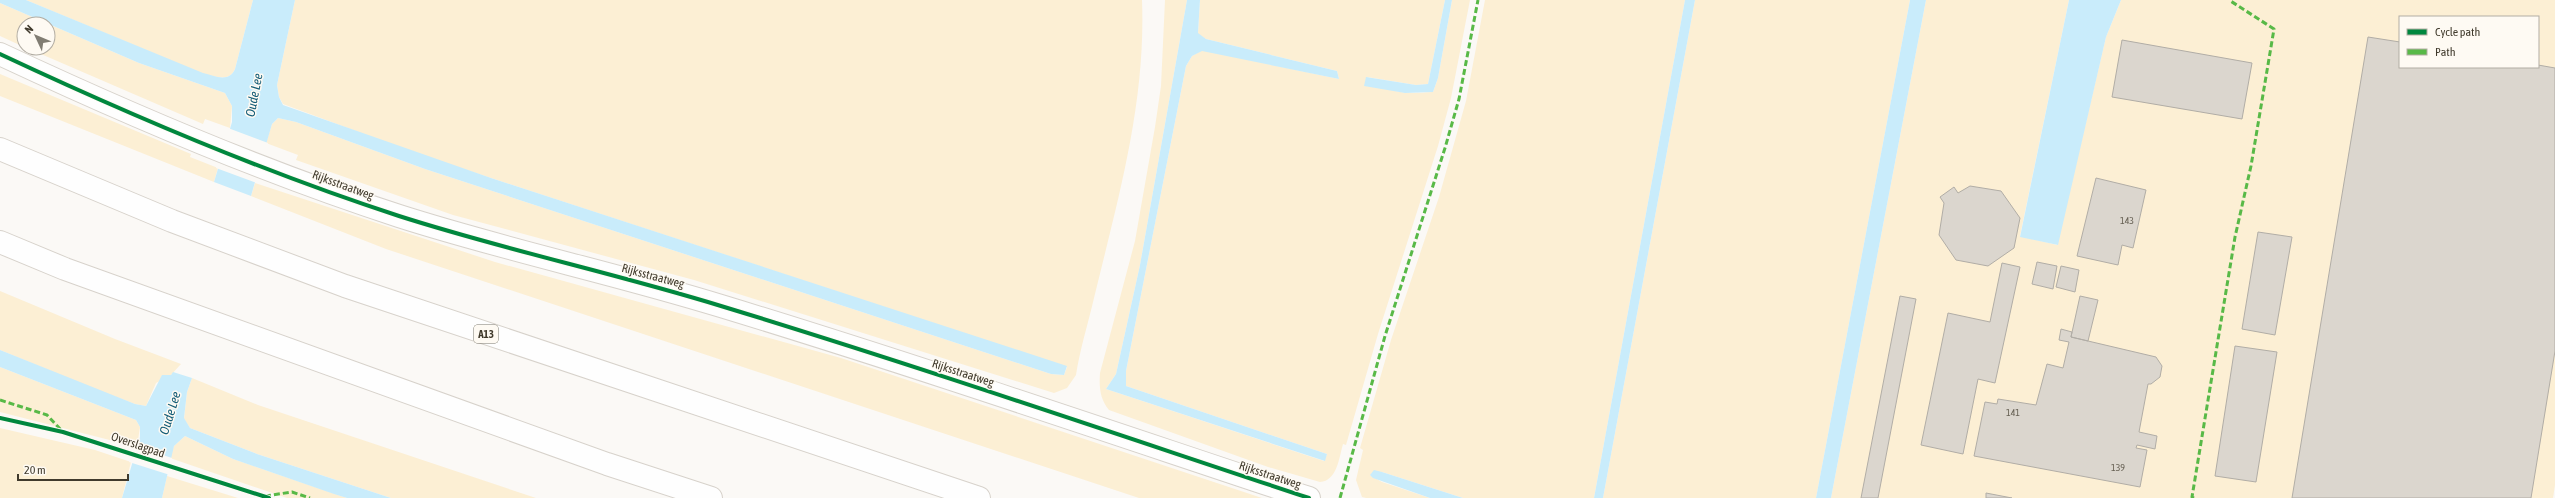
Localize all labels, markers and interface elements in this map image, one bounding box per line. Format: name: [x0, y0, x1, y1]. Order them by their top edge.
north arrow: [16, 16, 56, 56]
legend: [2399, 16, 2539, 68]
text: N: [22, 23, 35, 36]
text: Cycle path: [2435, 25, 2480, 39]
text: Path: [2435, 45, 2456, 59]
water label: Oude Lee: [242, 72, 266, 118]
street label: Rijksstraatweg: [310, 167, 376, 203]
house number: 143: [2120, 215, 2134, 226]
street label: Rijksstraatweg: [620, 261, 687, 291]
road number: A13: [474, 325, 498, 343]
street label: Rijksstraatweg: [930, 356, 997, 390]
water label: Oude Lee: [156, 390, 184, 436]
house number: 141: [2006, 407, 2020, 418]
street label: Overslagpad: [109, 429, 167, 461]
scale bar: [18, 456, 128, 482]
street label: Rijksstraatweg: [1237, 458, 1304, 492]
house number: 139: [2111, 462, 2125, 473]
text: 20 m: [24, 463, 46, 477]

